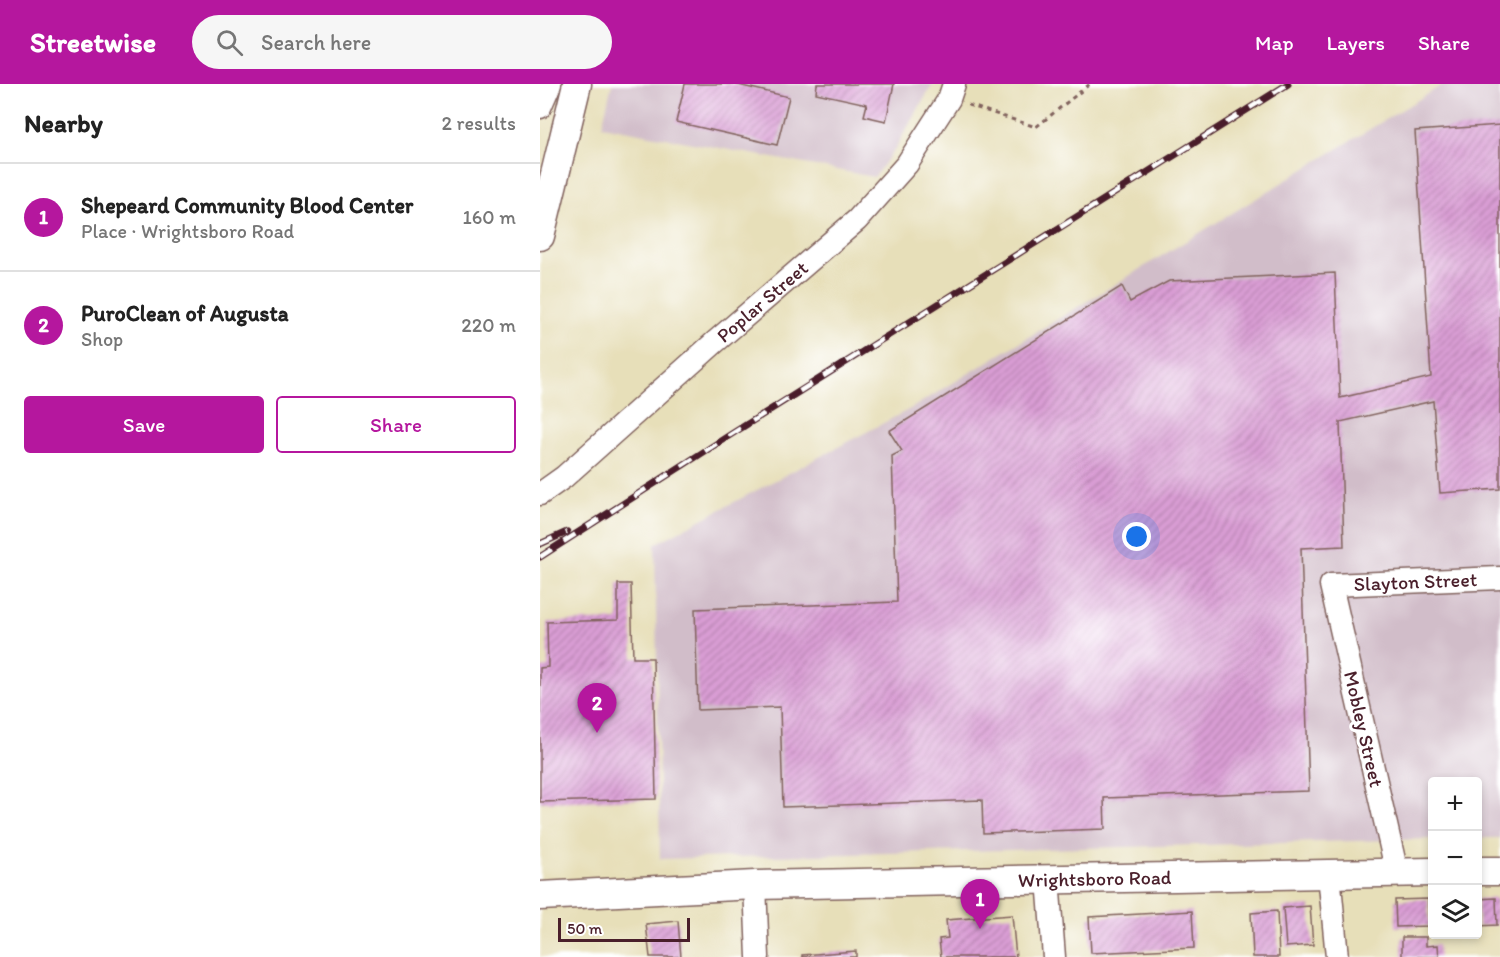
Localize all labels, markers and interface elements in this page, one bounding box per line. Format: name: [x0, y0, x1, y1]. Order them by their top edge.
search box: [192, 15, 612, 69]
text: Streetwise: [30, 25, 156, 59]
icon: search: [213, 26, 246, 59]
text: Search here: [261, 29, 371, 56]
text: Map: [1255, 30, 1294, 55]
text: Layers: [1327, 30, 1385, 55]
text: Share: [1418, 30, 1470, 55]
text: Nearby: [24, 107, 103, 139]
text: 2 results: [442, 111, 516, 135]
text: Shepeard Community Blood Center: [81, 192, 413, 219]
text: 1: [39, 205, 48, 229]
text: 160 m: [463, 205, 516, 229]
text: Place · Wrightsboro Road: [81, 219, 294, 243]
street label: Poplar Street: [712, 256, 813, 347]
text: PuroClean of Augusta: [81, 300, 289, 327]
text: 2: [38, 313, 49, 337]
text: 220 m: [461, 313, 516, 337]
text: Shop: [81, 327, 123, 351]
button: Save: [24, 396, 264, 453]
button: Share: [276, 396, 516, 453]
your location: [1122, 522, 1151, 551]
street label: Slayton Street: [1353, 567, 1478, 596]
street label: Mobley Street: [1339, 669, 1389, 789]
pin: 2: [578, 684, 616, 733]
map controls: [1428, 777, 1482, 939]
button: +: [1428, 777, 1482, 831]
button: −: [1428, 831, 1482, 885]
street label: Wrightsboro Road: [1018, 865, 1172, 892]
pin: 1: [960, 880, 1000, 929]
button: layers: [1428, 885, 1482, 939]
scale bar: [558, 915, 690, 942]
text: 50 m: [567, 919, 602, 938]

